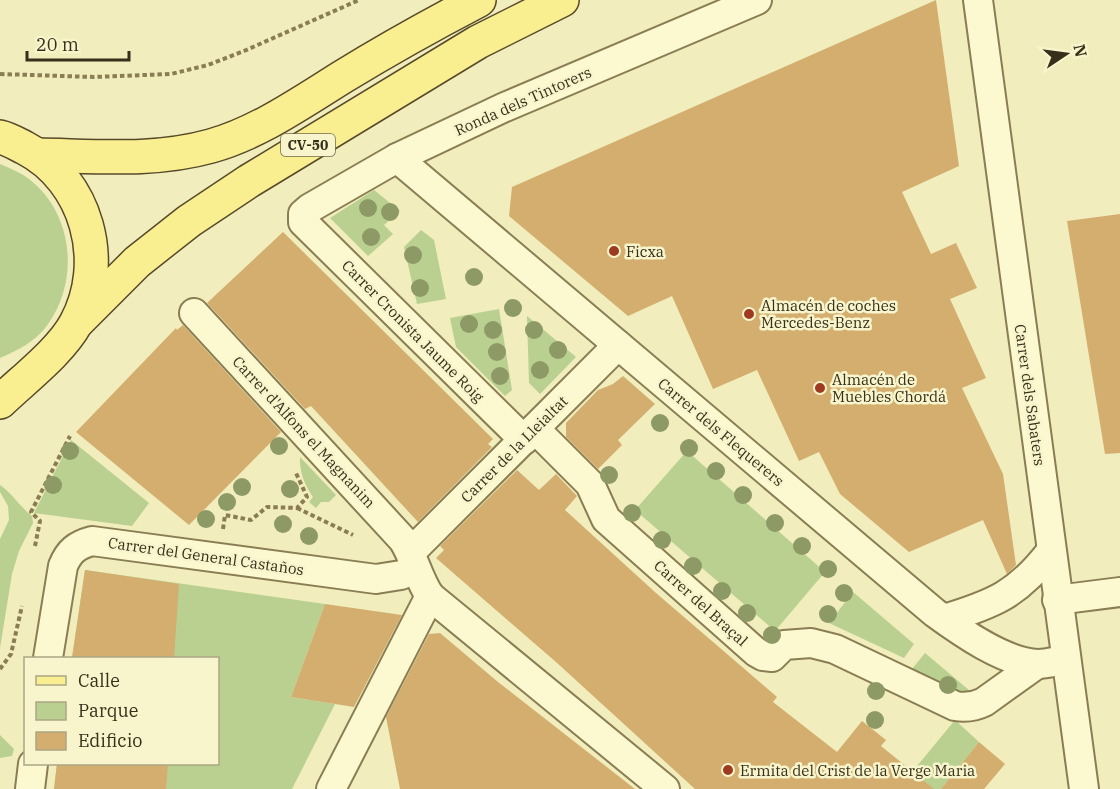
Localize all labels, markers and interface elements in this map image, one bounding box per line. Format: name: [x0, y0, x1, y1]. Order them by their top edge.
scale bar: [27, 24, 129, 62]
north arrow: [1036, 24, 1096, 84]
text: 20 m: [36, 33, 79, 56]
text: N: [1069, 42, 1092, 59]
street label: Ronda dels Tintorers: [452, 62, 594, 140]
road number: CV-50: [281, 134, 335, 156]
place label: Ficxa: [626, 242, 664, 261]
marker: Ficxa: [607, 244, 621, 258]
street label: Carrer Cronista Jaume Roig: [338, 256, 488, 406]
place label: Almacén de coches Mercedes-Benz: [761, 296, 896, 332]
marker: Almacén de coches Mercedes-Benz: [742, 307, 756, 321]
street label: Carrer dels Sabaters: [1011, 323, 1049, 467]
street label: Carrer d'Alfons el Magnanim: [229, 352, 379, 512]
place label: Almacén de Muebles Chordá: [832, 370, 946, 406]
street label: Carrer dels Flequerers: [654, 374, 788, 490]
marker: Almacén de Muebles Chordá: [813, 381, 827, 395]
street label: Carrer de la Lleialtat: [457, 392, 571, 506]
street label: Carrer del General Castaños: [107, 533, 305, 579]
street label: Carrer del Braçal: [650, 556, 752, 650]
legend: [24, 657, 219, 765]
text: Calle: [78, 669, 120, 692]
text: Parque: [78, 699, 138, 722]
text: Edificio: [78, 729, 142, 752]
place label: Ermita del Crist de la Verge Maria: [740, 761, 975, 780]
marker: Ermita del Crist de la Verge Maria: [721, 763, 735, 777]

